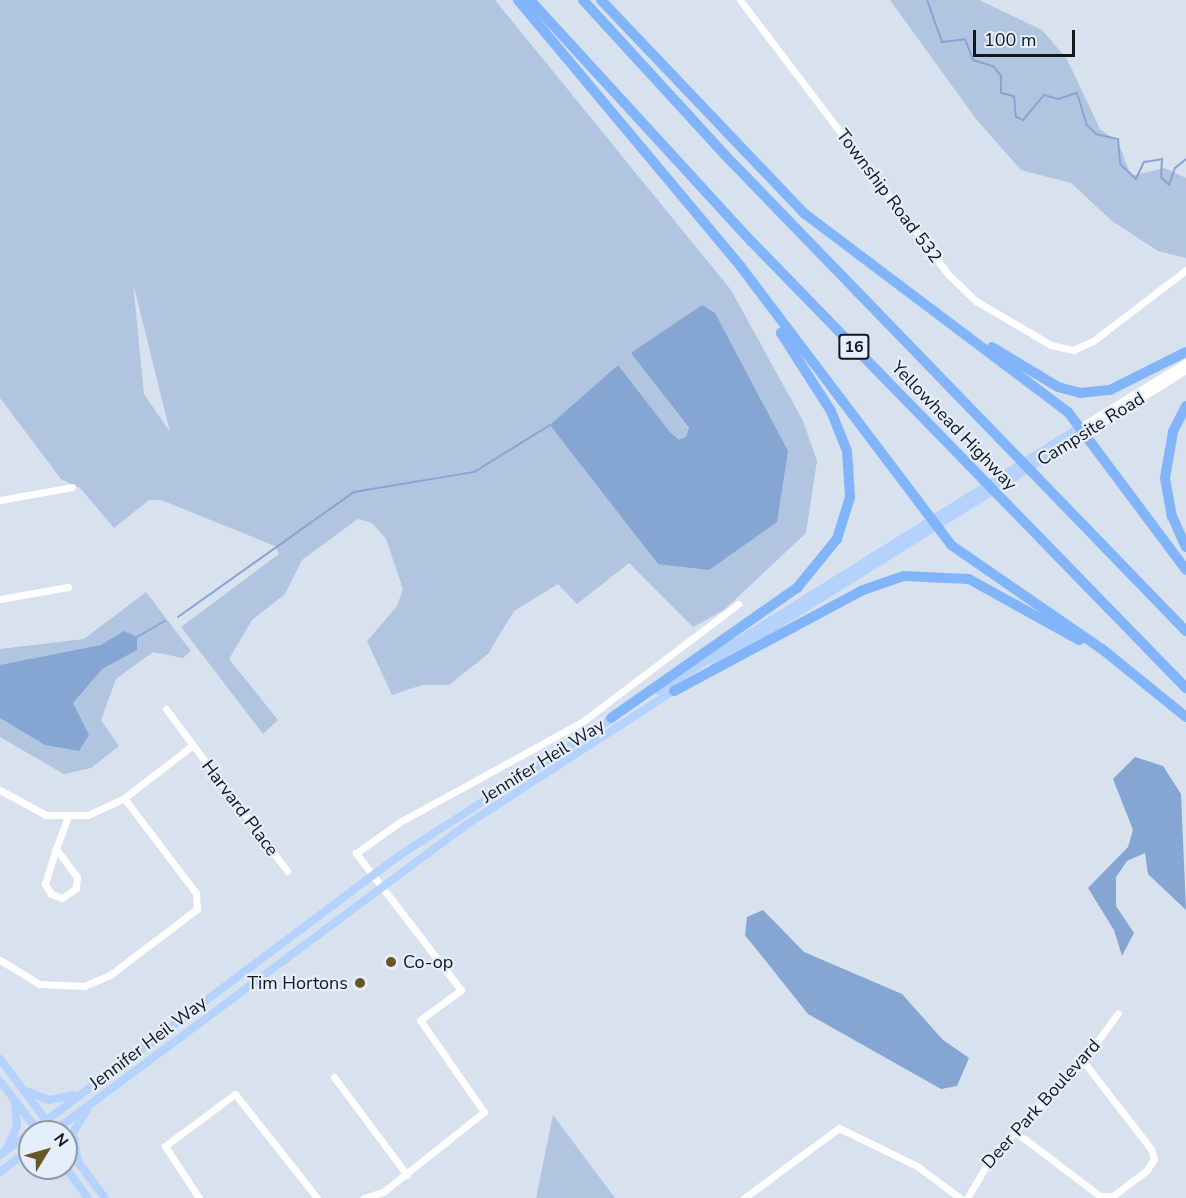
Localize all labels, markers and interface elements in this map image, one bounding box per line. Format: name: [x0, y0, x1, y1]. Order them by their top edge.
scale bar: [976, 18, 1078, 56]
text: 100 m: [984, 28, 1036, 52]
street label: Township Road 532: [832, 125, 946, 267]
road number: 16: [838, 334, 870, 360]
street label: Yellowhead Highway: [887, 357, 1021, 495]
street label: Campsite Road: [1033, 387, 1149, 471]
street label: Jennifer Heil Way: [477, 714, 609, 808]
street label: Harvard Place: [197, 756, 283, 860]
place label: Co-op: [403, 951, 453, 973]
marker: Co-op: [384, 955, 398, 969]
place label: Tim Hortons: [247, 972, 348, 994]
marker: Tim Hortons: [353, 976, 367, 990]
street label: Jennifer Heil Way: [85, 992, 211, 1094]
street label: Deer Park Boulevard: [977, 1035, 1105, 1173]
north arrow: [18, 1120, 78, 1180]
text: N: [48, 1129, 73, 1152]

